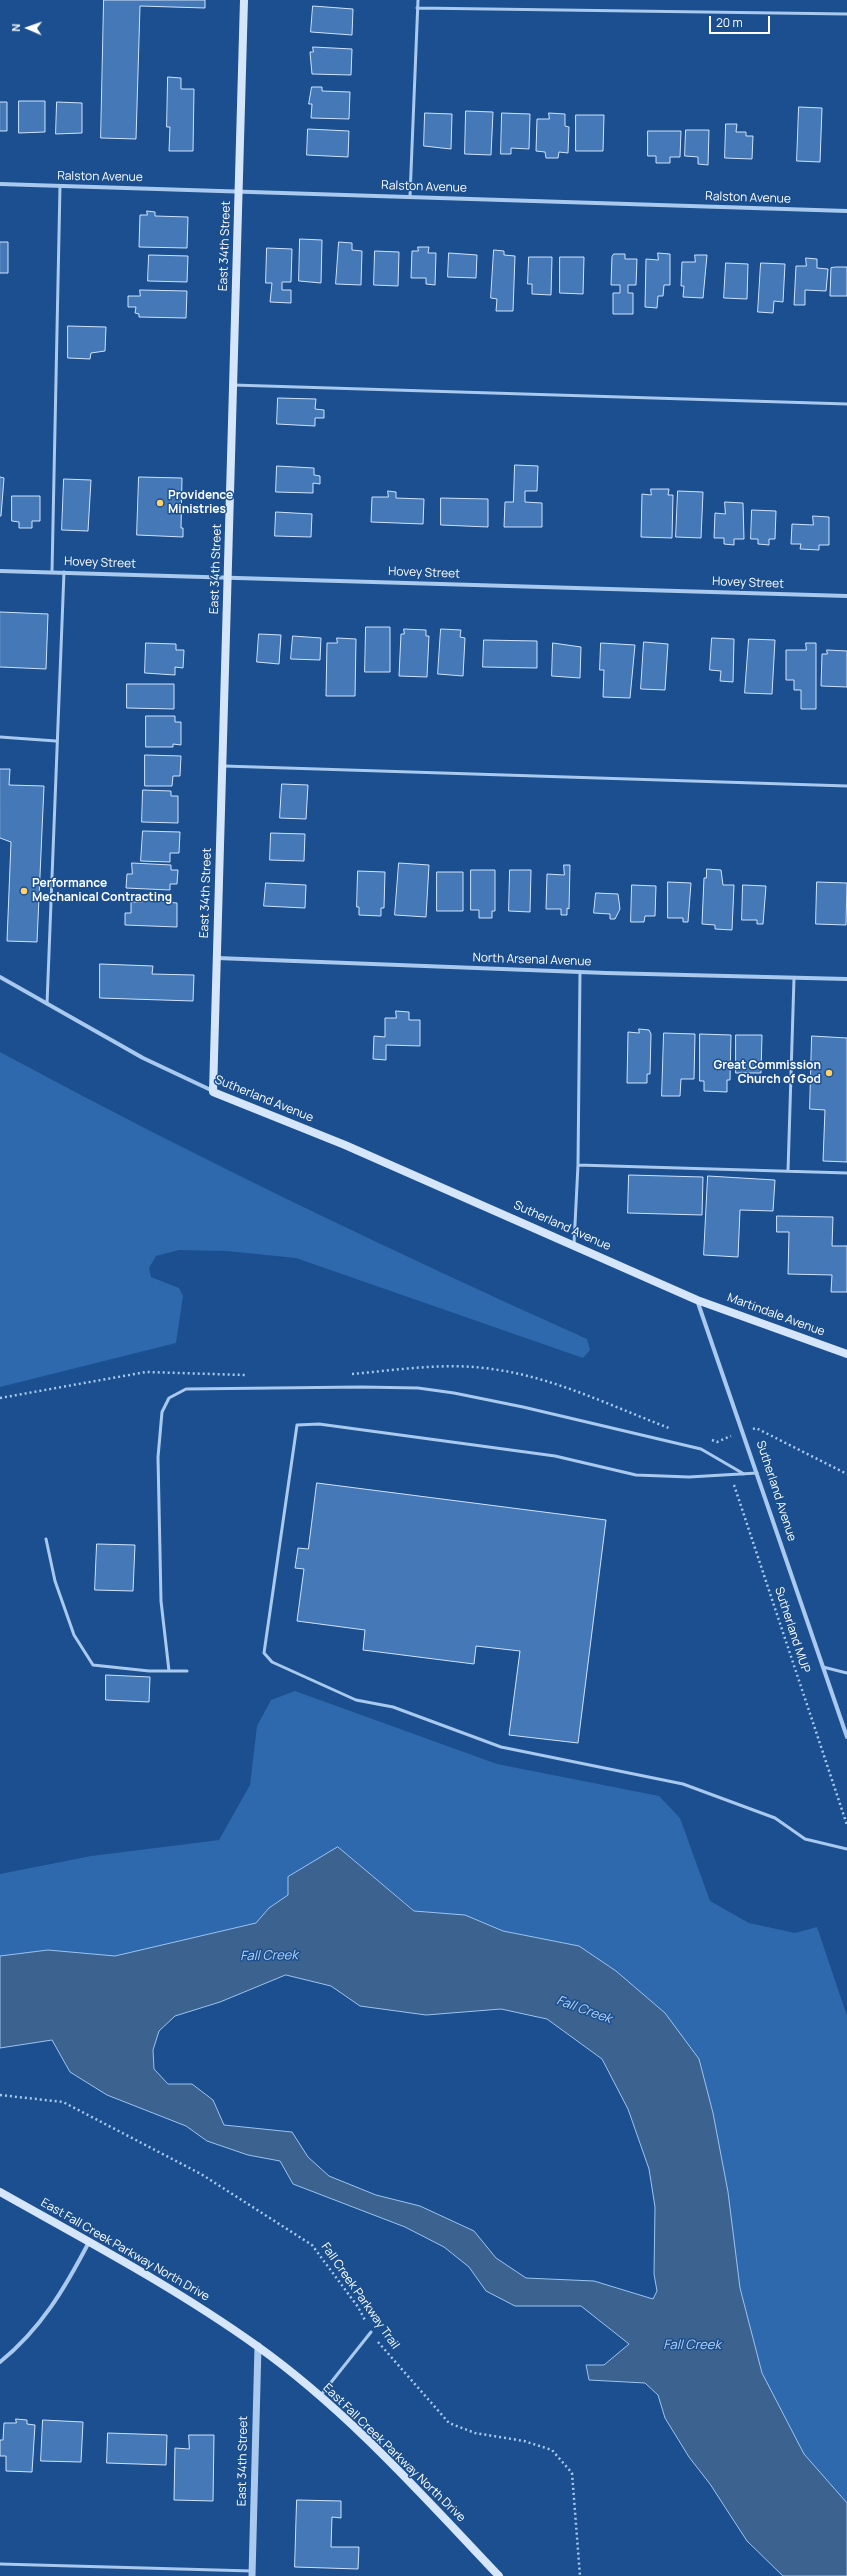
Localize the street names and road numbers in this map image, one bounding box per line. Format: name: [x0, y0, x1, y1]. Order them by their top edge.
street label: Ralston Avenue: [57, 169, 143, 185]
street label: Ralston Avenue: [381, 178, 467, 196]
street label: Ralston Avenue: [705, 189, 791, 207]
street label: East 34th Street: [216, 201, 234, 291]
street label: East 34th Street: [207, 524, 225, 614]
street label: Hovey Street: [64, 555, 136, 571]
street label: Hovey Street: [388, 565, 460, 581]
street label: Hovey Street: [712, 575, 784, 591]
street label: East 34th Street: [197, 848, 215, 938]
street label: North Arsenal Avenue: [472, 951, 592, 969]
street label: Sutherland Avenue: [213, 1073, 315, 1125]
street label: Sutherland Avenue: [511, 1198, 613, 1254]
street label: Martindale Avenue: [725, 1291, 827, 1339]
street label: Sutherland Avenue: [753, 1439, 799, 1543]
street label: Sutherland MUP: [771, 1585, 813, 1675]
street label: East Fall Creek Parkway North Drive: [38, 2196, 212, 2304]
street label: Fall Creek Parkway Trail: [318, 2240, 402, 2352]
street label: East Fall Creek Parkway North Drive: [320, 2381, 468, 2525]
street label: East 34th Street: [235, 2416, 251, 2506]

